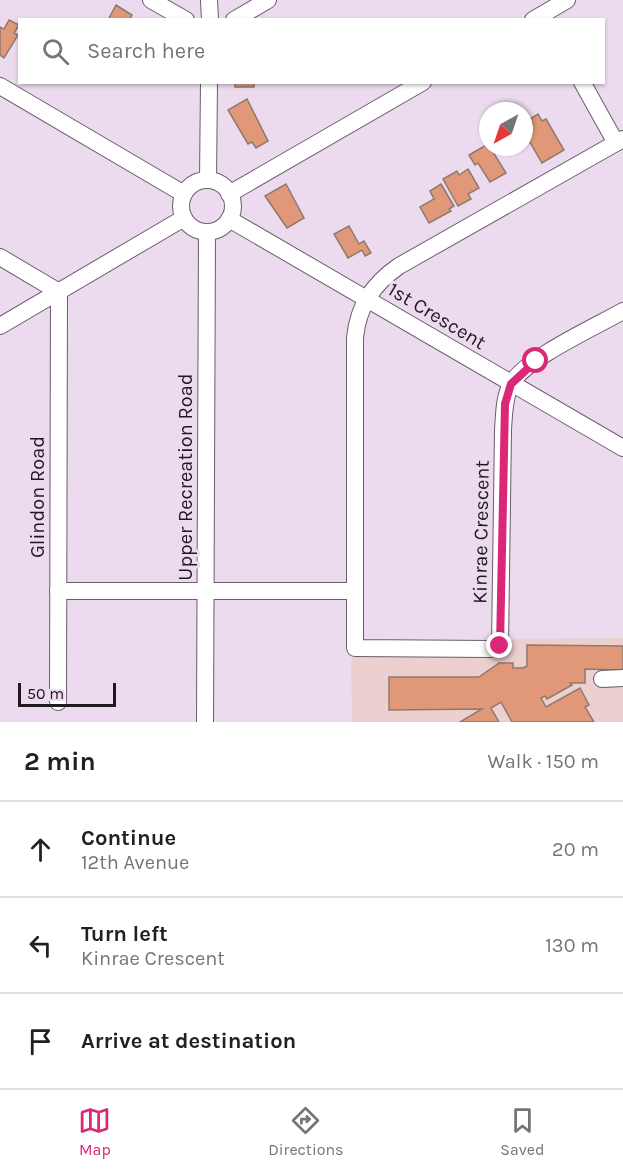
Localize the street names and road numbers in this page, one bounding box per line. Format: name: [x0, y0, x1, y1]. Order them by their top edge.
street label: 1st Crescent: [384, 278, 490, 354]
street label: Upper Recreation Road: [174, 373, 197, 581]
street label: Glindon Road: [26, 436, 49, 558]
street label: Kinrae Crescent: [468, 459, 494, 604]

